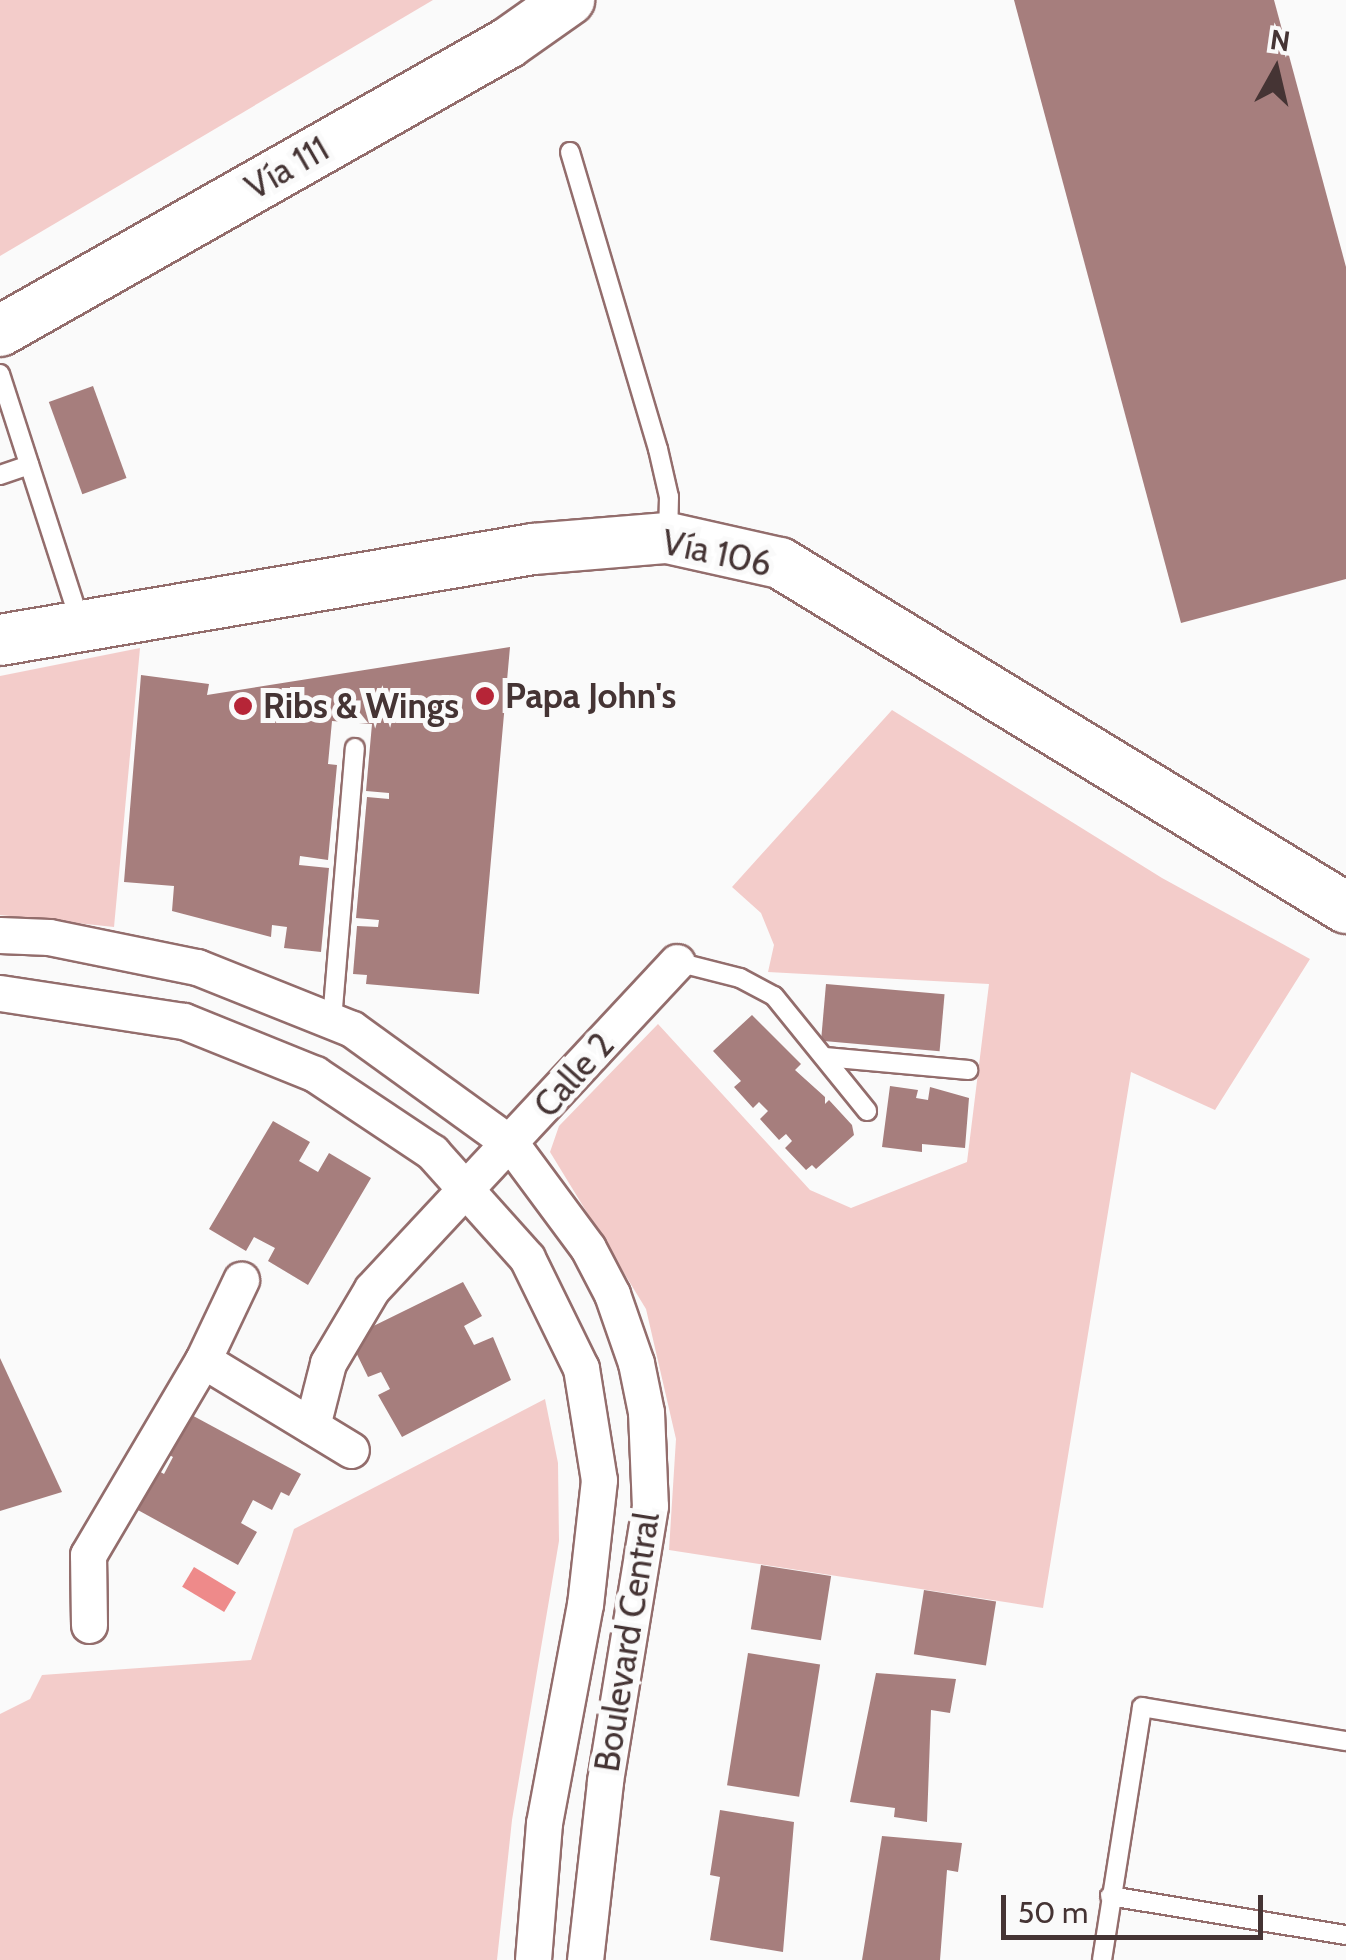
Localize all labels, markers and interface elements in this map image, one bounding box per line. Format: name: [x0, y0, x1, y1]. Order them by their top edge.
north arrow: [1226, 20, 1326, 120]
text: N: [1268, 22, 1292, 59]
street label: Vía 111: [238, 128, 336, 208]
street label: Vía 106: [658, 521, 776, 585]
place label: Papa John's: [505, 675, 676, 717]
place label: Ribs & Wings: [263, 685, 459, 727]
marker: Papa John's: [474, 685, 496, 707]
marker: Ribs & Wings: [232, 695, 254, 717]
street label: Calle 2: [525, 1024, 623, 1126]
street label: Boulevard Central: [586, 1509, 668, 1775]
scale bar: [1006, 1875, 1268, 1937]
text: 50 m: [1018, 1894, 1088, 1931]

